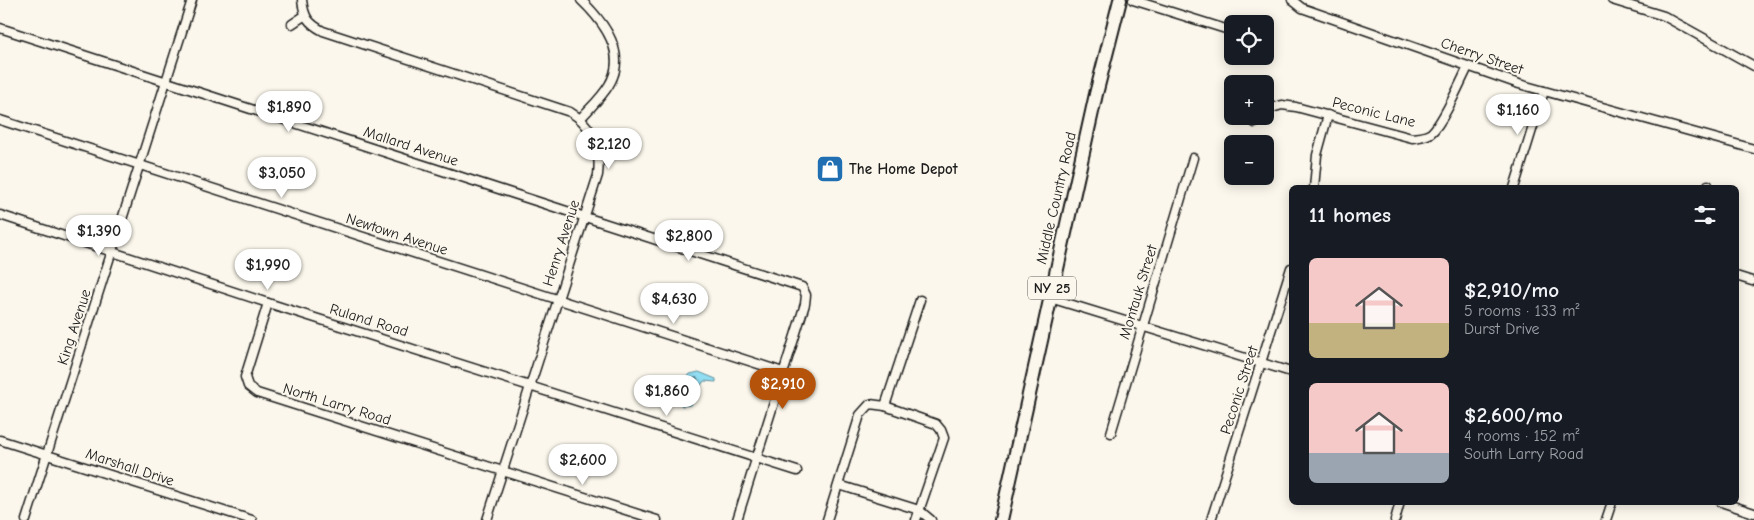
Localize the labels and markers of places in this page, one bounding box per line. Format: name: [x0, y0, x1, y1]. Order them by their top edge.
pin: $1,890: [248, 90, 330, 133]
pin: $1,160: [1477, 94, 1559, 136]
pin: $2,120: [568, 128, 650, 170]
shop icon: The Home Depot: [815, 154, 845, 184]
pin: $3,050: [241, 156, 323, 199]
place label: The Home Depot: [849, 160, 959, 178]
pin: $1,390: [58, 214, 140, 257]
pin: $2,800: [648, 220, 730, 262]
pin: $1,990: [227, 248, 309, 291]
pin: $4,630: [633, 282, 715, 325]
pin: $2,910: [742, 368, 824, 410]
pin: $1,860: [626, 374, 708, 417]
pin: $2,600: [542, 444, 624, 486]

